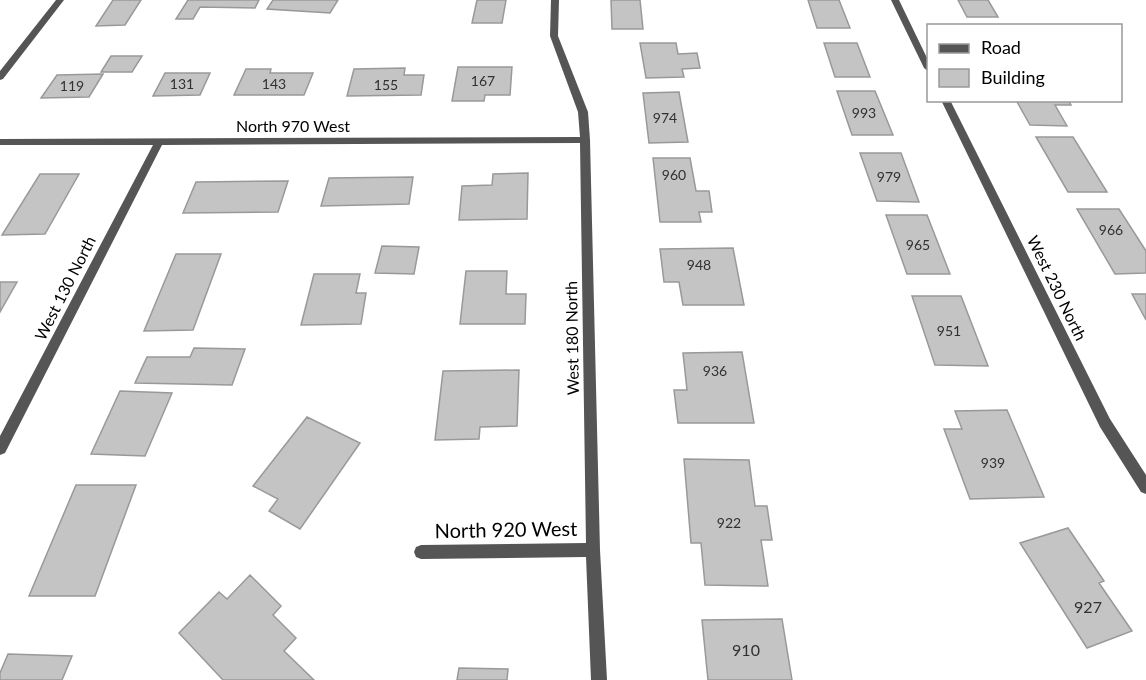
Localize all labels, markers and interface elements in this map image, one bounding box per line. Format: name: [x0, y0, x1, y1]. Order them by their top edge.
legend: [927, 24, 1122, 102]
text: Road: [981, 36, 1021, 58]
text: Building: [981, 66, 1045, 88]
house number: 167: [471, 72, 495, 89]
house number: 131: [170, 75, 194, 92]
house number: 143: [262, 75, 286, 92]
house number: 155: [374, 76, 398, 93]
house number: 119: [60, 77, 84, 94]
house number: 993: [852, 104, 876, 121]
house number: 974: [653, 109, 677, 126]
street label: North 970 West: [236, 116, 350, 135]
house number: 960: [662, 166, 686, 183]
house number: 979: [877, 168, 901, 185]
house number: 966: [1099, 221, 1123, 238]
street label: West 230 North: [1024, 232, 1091, 343]
street label: West 130 North: [30, 233, 99, 343]
house number: 965: [906, 236, 930, 253]
house number: 948: [687, 256, 711, 273]
street label: West 180 North: [561, 281, 582, 395]
house number: 951: [937, 322, 961, 339]
house number: 936: [703, 362, 727, 379]
house number: 939: [981, 454, 1005, 471]
house number: 922: [717, 514, 741, 531]
street label: North 920 West: [434, 516, 578, 542]
house number: 927: [1074, 597, 1102, 616]
house number: 910: [732, 640, 760, 659]

